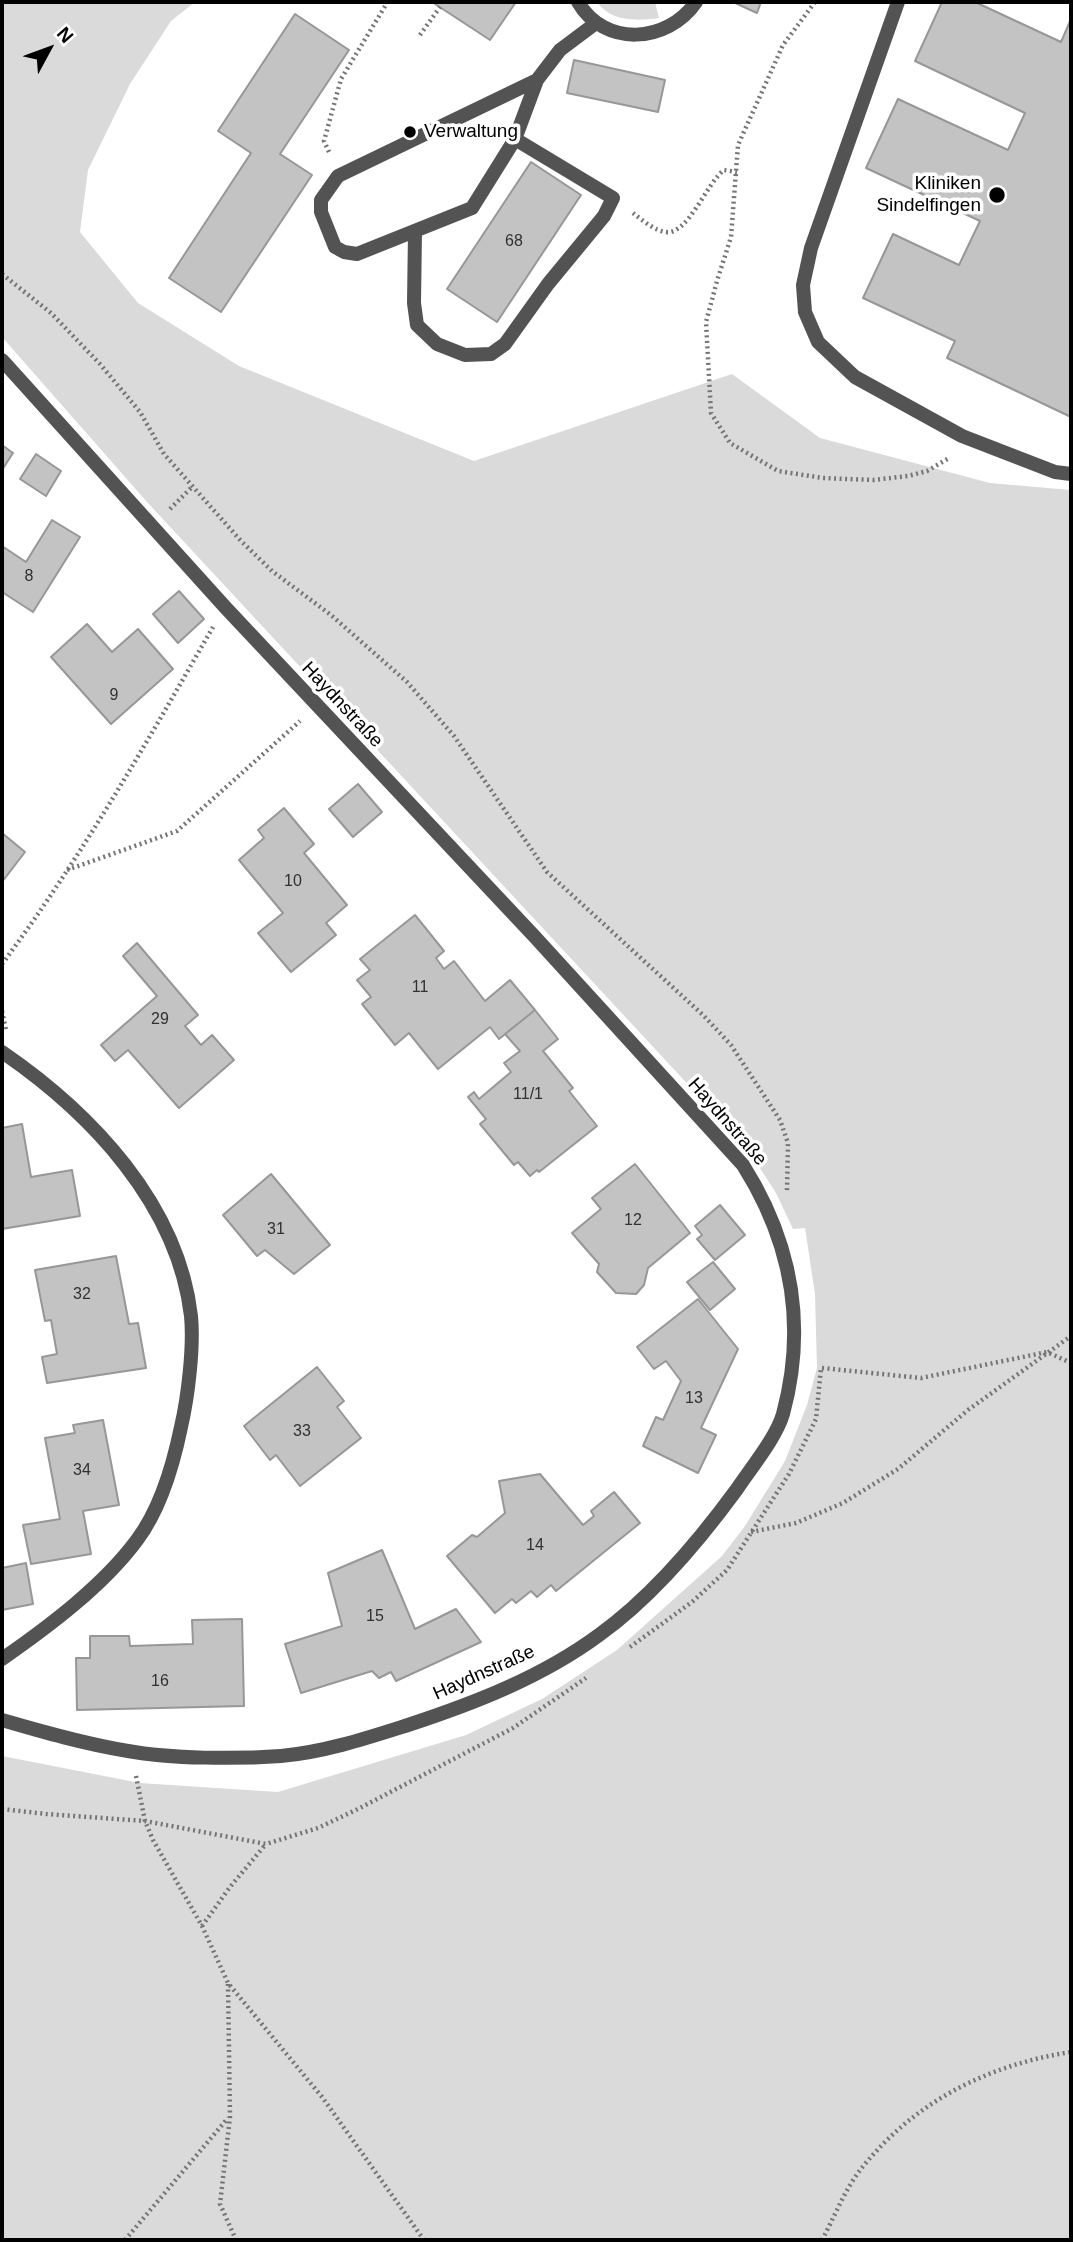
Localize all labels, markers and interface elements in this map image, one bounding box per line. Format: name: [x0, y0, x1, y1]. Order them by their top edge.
north arrow: [14, 14, 84, 84]
text: N: [53, 23, 78, 47]
place label: Verwaltung: [424, 121, 518, 143]
marker: Verwaltung: [402, 124, 418, 140]
place label: Kliniken Sindelfingen: [876, 173, 981, 217]
marker: Kliniken Sindelfingen: [987, 185, 1007, 205]
house number: 68: [505, 232, 523, 252]
house number: 8: [25, 567, 33, 587]
street label: Haydnstraße: [297, 657, 387, 753]
house number: 9: [110, 686, 118, 706]
house number: 10: [284, 872, 302, 892]
house number: 11: [412, 978, 428, 998]
house number: 29: [151, 1010, 169, 1030]
street label: Haydnstraße: [683, 1073, 771, 1171]
house number: 11/1: [513, 1085, 543, 1105]
house number: 12: [624, 1211, 642, 1231]
house number: 31: [267, 1220, 285, 1240]
house number: 32: [73, 1285, 91, 1305]
house number: 13: [685, 1389, 703, 1409]
house number: 33: [293, 1422, 311, 1442]
house number: 34: [73, 1461, 91, 1481]
house number: 14: [526, 1536, 544, 1556]
house number: 15: [366, 1607, 384, 1627]
street label: Haydnstraße: [430, 1640, 538, 1706]
house number: 16: [151, 1672, 169, 1692]

